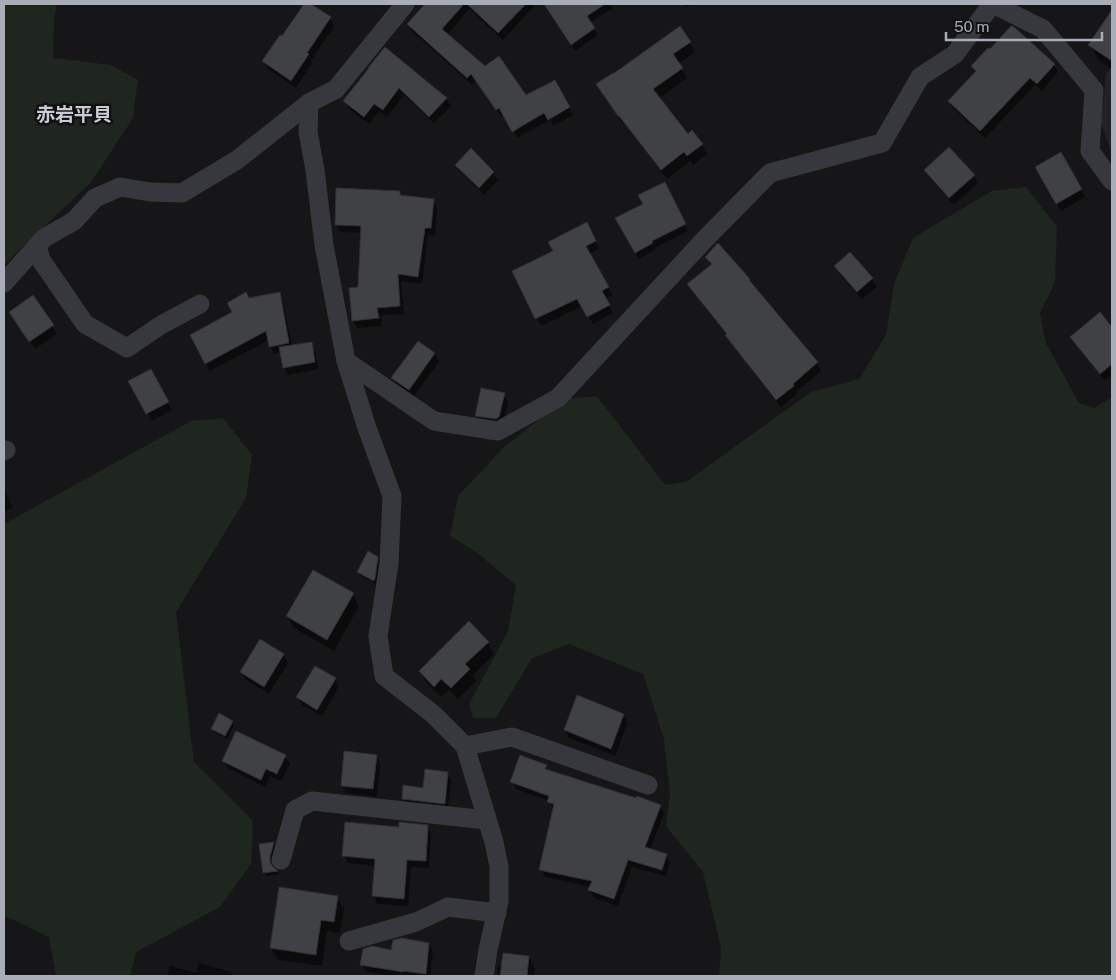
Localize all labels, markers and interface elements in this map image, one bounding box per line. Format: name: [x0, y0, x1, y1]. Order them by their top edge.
scale bar: [946, 10, 1102, 42]
text: 50 m: [954, 18, 989, 35]
district label: 赤岩平貝: [36, 103, 112, 125]

